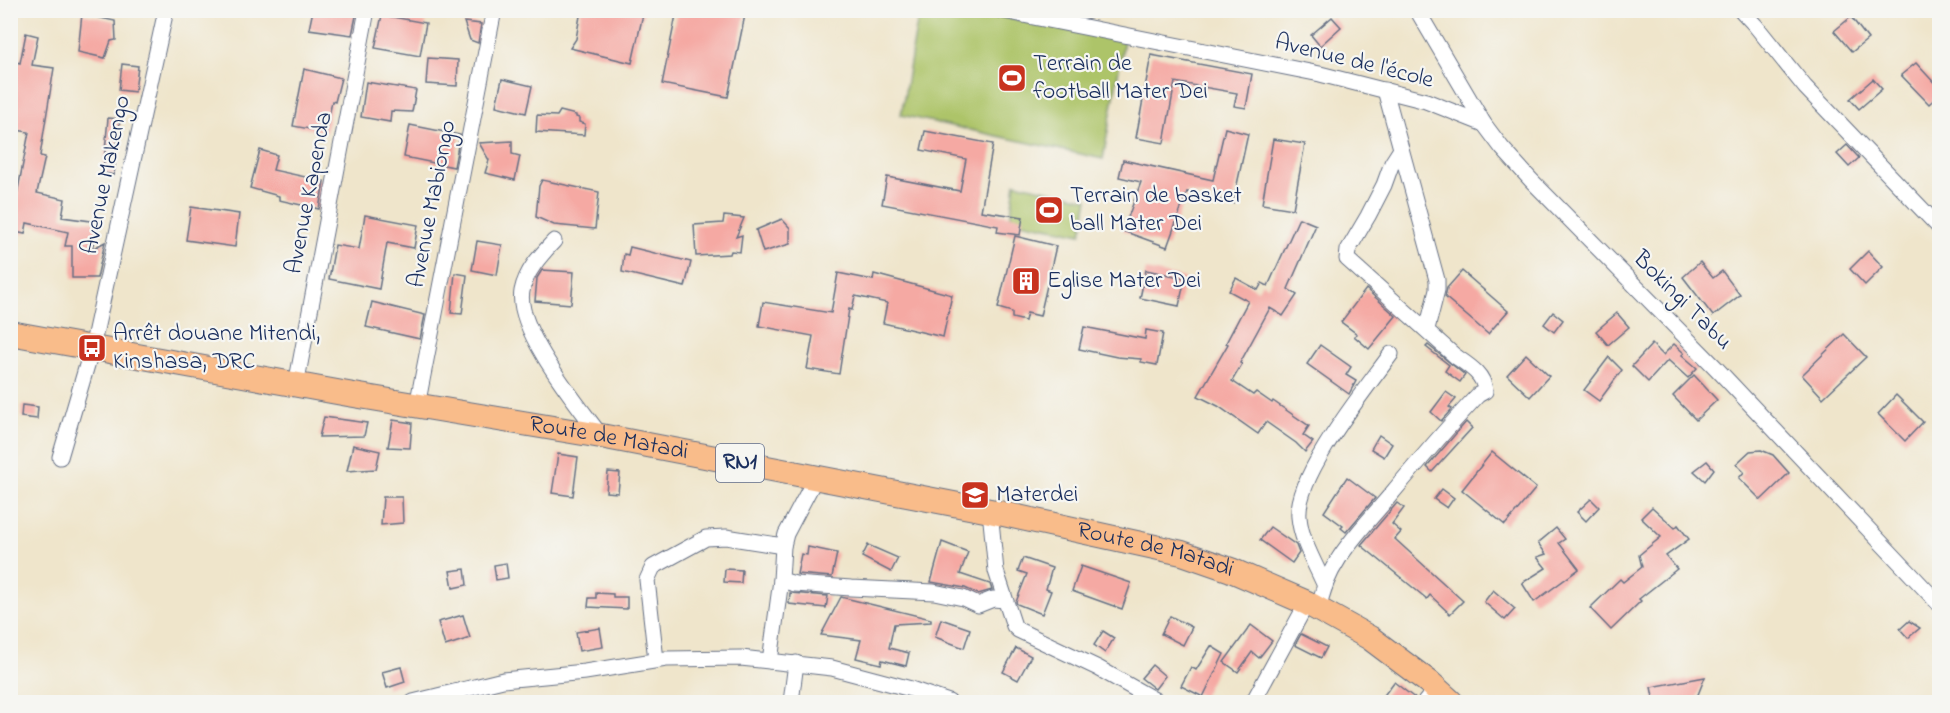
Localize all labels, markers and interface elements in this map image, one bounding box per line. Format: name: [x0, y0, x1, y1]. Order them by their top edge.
street label: Avenue de l'école: [1271, 25, 1437, 99]
place label: Terrain de football Mater Dei: [1033, 47, 1208, 110]
sports icon: Terrain de football Mater Dei: [996, 62, 1028, 94]
street label: Avenue Makengo: [73, 92, 141, 258]
street label: Avenue Kapenda: [277, 109, 343, 277]
street label: Avenue Mabiongo: [400, 117, 466, 291]
place label: Terrain de basket ball Mater Dei: [1070, 179, 1242, 242]
sports icon: Terrain de basket ball Mater Dei: [1033, 194, 1065, 226]
street label: Bokingi Tabu: [1623, 242, 1740, 359]
place label: Eglise Mater Dei: [1047, 264, 1201, 299]
building icon: Eglise Mater Dei: [1010, 265, 1042, 297]
place label: Arrêt douane Mitendi, Kinshasa, DRC: [113, 317, 320, 380]
bus stop icon: Arrêt douane Mitendi, Kinshasa, DRC: [76, 332, 108, 364]
street label: Route de Matadi: [527, 407, 691, 470]
road number: RN1: [716, 444, 764, 482]
place label: Materdei: [996, 478, 1078, 513]
school or university icon: Materdei: [959, 479, 991, 511]
street label: Route de Matadi: [1074, 513, 1239, 587]

